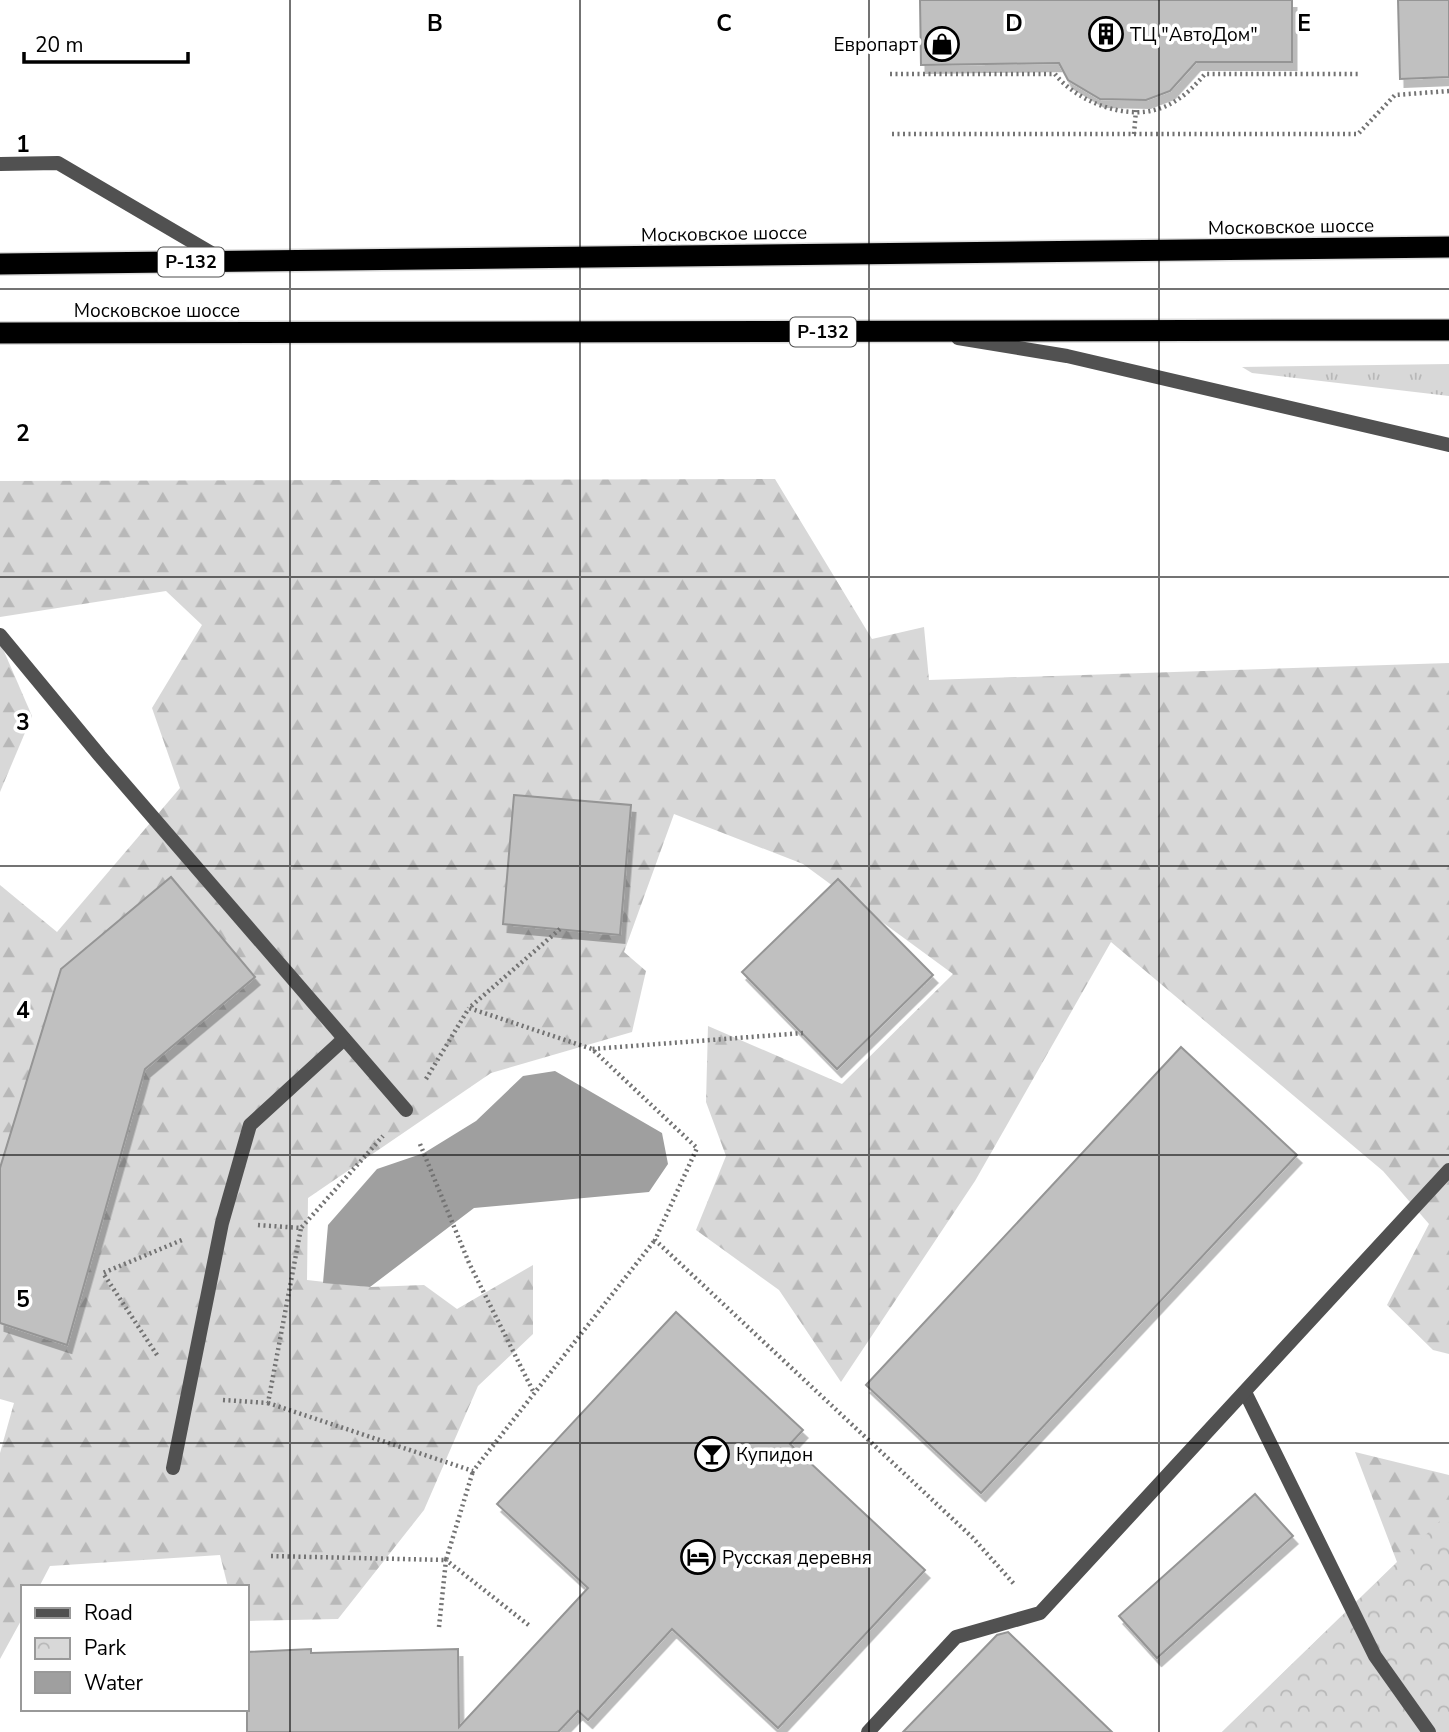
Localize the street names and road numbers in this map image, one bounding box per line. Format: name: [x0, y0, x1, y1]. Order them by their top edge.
street label: Московское шоссе: [1208, 213, 1374, 241]
street label: Московское шоссе: [641, 220, 807, 248]
road number: Р-132: [158, 248, 224, 276]
street label: Московское шоссе: [74, 298, 240, 324]
road number: Р-132: [790, 318, 856, 346]

